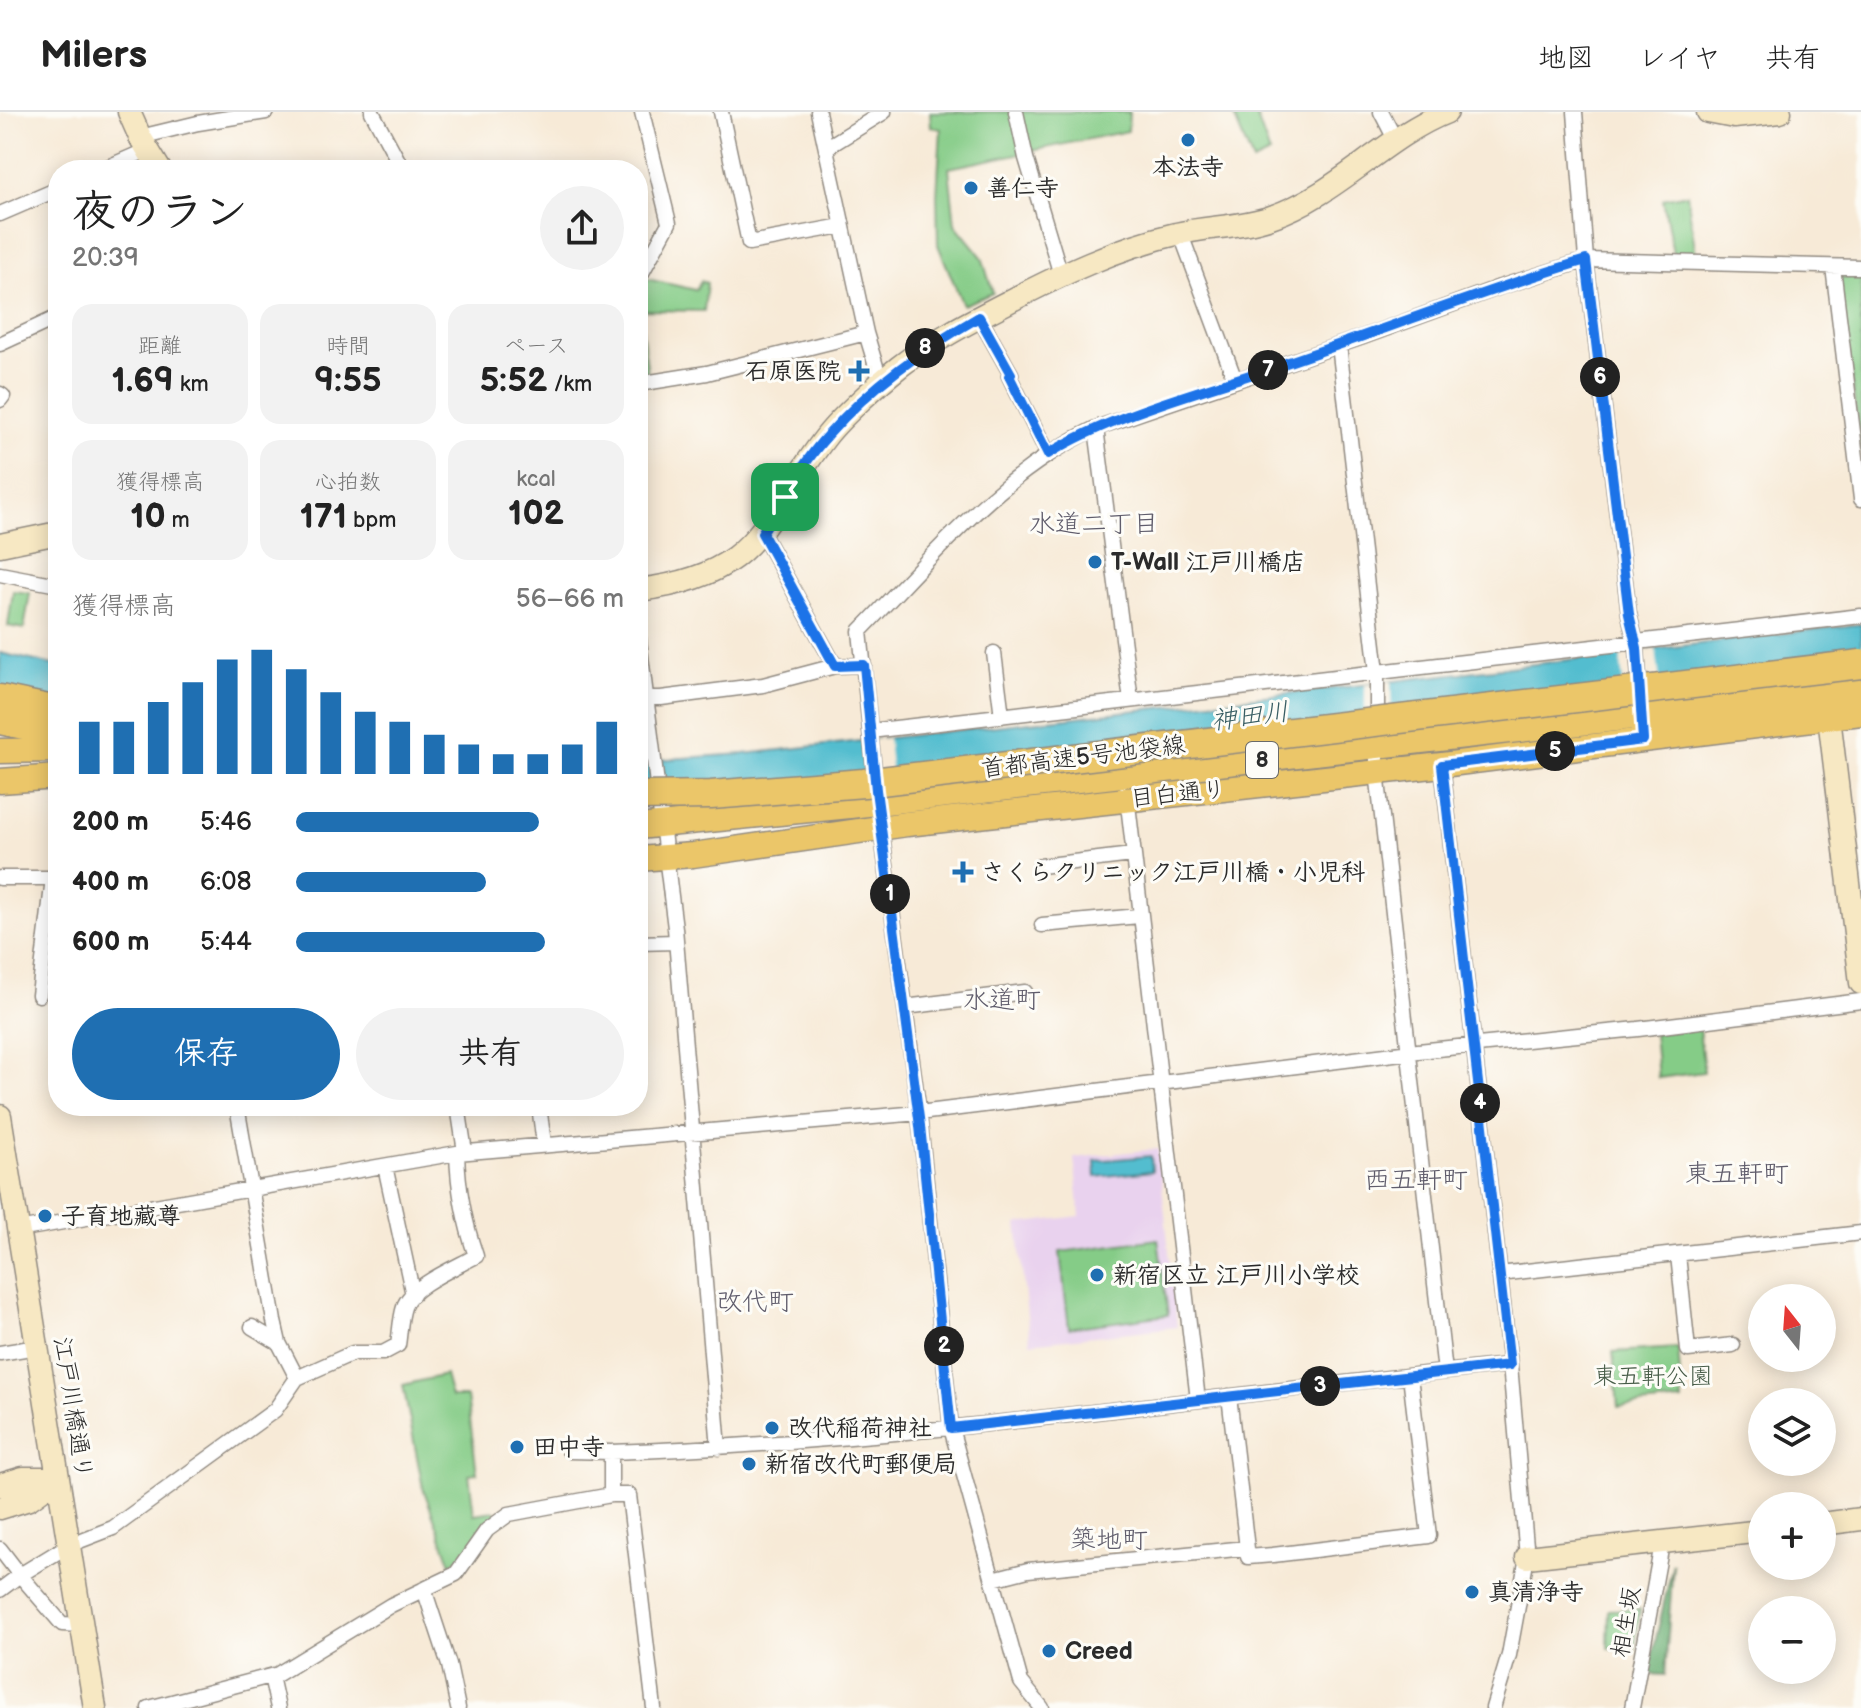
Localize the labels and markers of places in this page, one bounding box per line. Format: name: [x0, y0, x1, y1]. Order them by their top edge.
marker: 本法寺: [1179, 131, 1197, 149]
place label: 本法寺: [1152, 153, 1224, 182]
place label: 善仁寺: [987, 174, 1059, 203]
marker: 善仁寺: [962, 179, 980, 197]
pin: 8: [905, 328, 945, 368]
pin: 7: [1248, 350, 1288, 390]
place label: 石原医院: [745, 357, 841, 386]
pin: 6: [1580, 357, 1620, 397]
marker: 石原医院: [848, 360, 870, 382]
pin: [751, 463, 819, 531]
place label: T-Wall 江戸川橋店: [1111, 548, 1306, 577]
marker: T-Wall 江戸川橋店: [1086, 553, 1104, 571]
pin: 5: [1535, 731, 1575, 771]
place label: さくらクリニック江戸川橋・小児科: [981, 858, 1365, 887]
marker: さくらクリニック江戸川橋・小児科: [952, 861, 974, 883]
pin: 1: [870, 874, 910, 914]
pin: 4: [1460, 1083, 1500, 1123]
place label: 子育地藏尊: [61, 1202, 181, 1231]
marker: 子育地藏尊: [36, 1207, 54, 1225]
place label: 新宿区立 江戸川小学校: [1113, 1261, 1359, 1290]
marker: 新宿区立 江戸川小学校: [1088, 1266, 1106, 1284]
pin: 2: [924, 1326, 964, 1366]
pin: 3: [1300, 1366, 1340, 1406]
place label: 改代稲荷神社: [788, 1414, 932, 1443]
marker: 改代稲荷神社: [763, 1419, 781, 1437]
place label: 田中寺: [533, 1433, 605, 1462]
marker: 田中寺: [508, 1438, 526, 1456]
place label: 新宿改代町郵便局: [765, 1450, 957, 1479]
marker: 新宿改代町郵便局: [740, 1455, 758, 1473]
place label: 真清浄寺: [1488, 1578, 1584, 1607]
marker: 真清浄寺: [1463, 1583, 1481, 1601]
place label: Creed: [1065, 1637, 1133, 1666]
marker: Creed: [1040, 1642, 1058, 1660]

